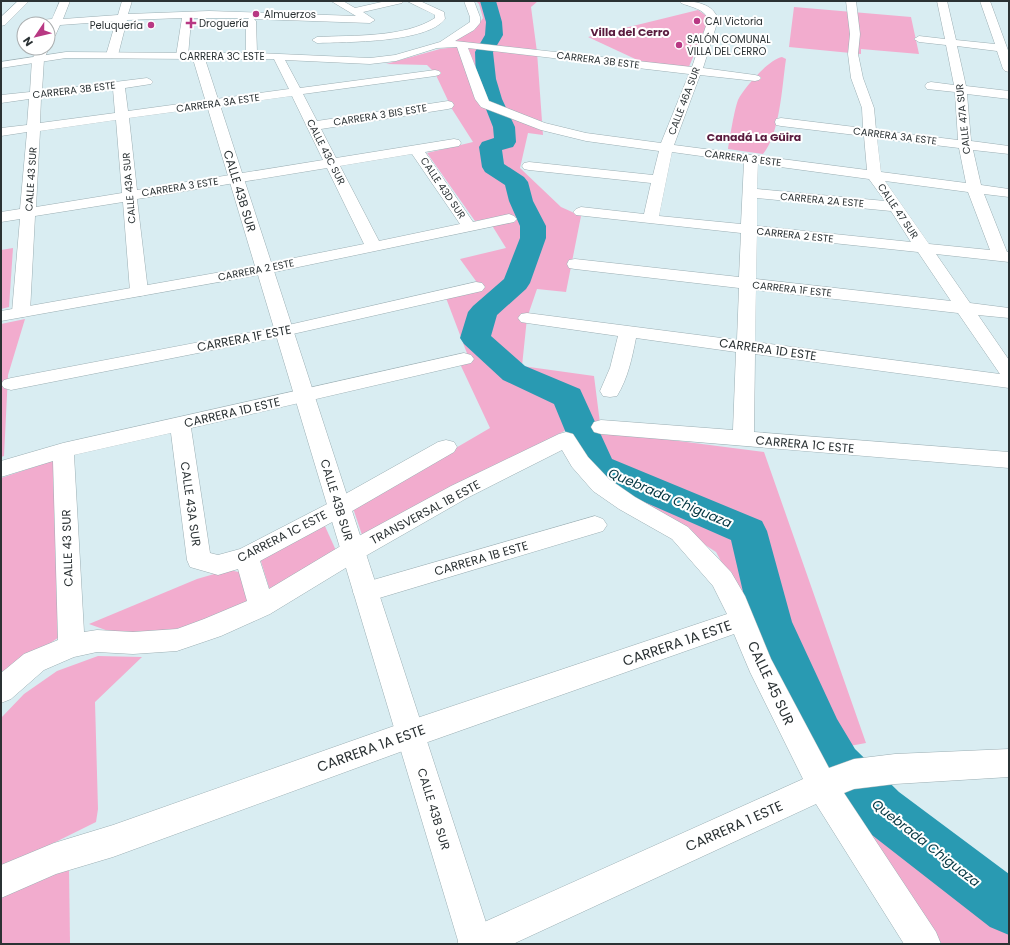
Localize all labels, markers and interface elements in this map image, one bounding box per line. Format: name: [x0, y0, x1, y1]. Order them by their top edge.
place label: Almuerzos: [264, 7, 316, 22]
marker: Almuerzos: [251, 9, 261, 19]
place label: CAI Victoria: [705, 14, 763, 29]
north arrow: [16, 16, 56, 56]
place label: Droguería: [199, 16, 249, 31]
marker: CAI Victoria: [692, 16, 702, 26]
place label: Peluquería: [90, 18, 143, 33]
marker: Droguería: [186, 18, 196, 28]
marker: Peluquería: [146, 20, 156, 30]
district label: Villa del Cerro: [591, 24, 669, 40]
place label: SALÓN COMUNAL VILLA DEL CERRO: [687, 32, 771, 59]
text: N: [19, 34, 37, 50]
marker: SALÓN COMUNAL VILLA DEL CERRO: [674, 40, 684, 50]
street label: CARRERA 3B ESTE: [556, 47, 640, 73]
street label: CARRERA 3C ESTE: [179, 49, 265, 64]
street label: CALLE 46A SUR: [664, 65, 704, 137]
street label: CARRERA 3B ESTE: [32, 77, 116, 103]
street label: CALLE 47A SUR: [952, 83, 974, 155]
street label: CARRERA 3A ESTE: [175, 90, 261, 116]
street label: CARRERA 3 BIS ESTE: [332, 100, 428, 130]
street label: CALLE 43C SUR: [303, 116, 349, 188]
street label: CARRERA 3A ESTE: [852, 123, 938, 149]
district label: Canadá La Güira: [707, 129, 801, 145]
street label: CALLE 43 SUR: [21, 146, 41, 212]
street label: CARRERA 3 ESTE: [704, 146, 782, 170]
street label: CALLE 43B SUR: [219, 148, 261, 234]
street label: CALLE 43A SUR: [118, 152, 140, 224]
street label: CALLE 43D SUR: [417, 154, 469, 222]
street label: CARRERA 3 ESTE: [141, 174, 219, 200]
street label: CALLE 47 SUR: [874, 180, 922, 242]
street label: CARRERA 2A ESTE: [780, 189, 864, 211]
street label: CARRERA 2 ESTE: [756, 224, 834, 246]
street label: CARRERA 2 ESTE: [217, 255, 295, 285]
street label: CARRERA 1F ESTE: [752, 277, 832, 301]
street label: CARRERA 1F ESTE: [195, 321, 293, 355]
street label: CARRERA 1D ESTE: [718, 334, 818, 364]
street label: CARRERA 1D ESTE: [182, 393, 282, 431]
street label: CARRERA 1C ESTE: [755, 431, 855, 457]
street label: CALLE 43B SUR: [316, 457, 358, 543]
street label: CALLE 43A SUR: [177, 461, 205, 547]
water label: Quebrada Chiguaza: [605, 463, 735, 533]
street label: TRANSVERSAL 1B ESTE: [367, 476, 483, 548]
street label: CARRERA 1C ESTE: [234, 506, 330, 566]
street label: CALLE 43 SUR: [57, 509, 77, 587]
street label: CARRERA 1B ESTE: [432, 536, 530, 580]
street label: CARRERA 1A ESTE: [620, 615, 734, 671]
street label: CALLE 45 SUR: [743, 638, 799, 728]
street label: CARRERA 1A ESTE: [314, 719, 428, 777]
street label: CALLE 43B SUR: [413, 766, 455, 852]
water label: Quebrada Chiguaza: [868, 795, 984, 891]
street label: CARRERA 1 ESTE: [682, 796, 786, 856]

